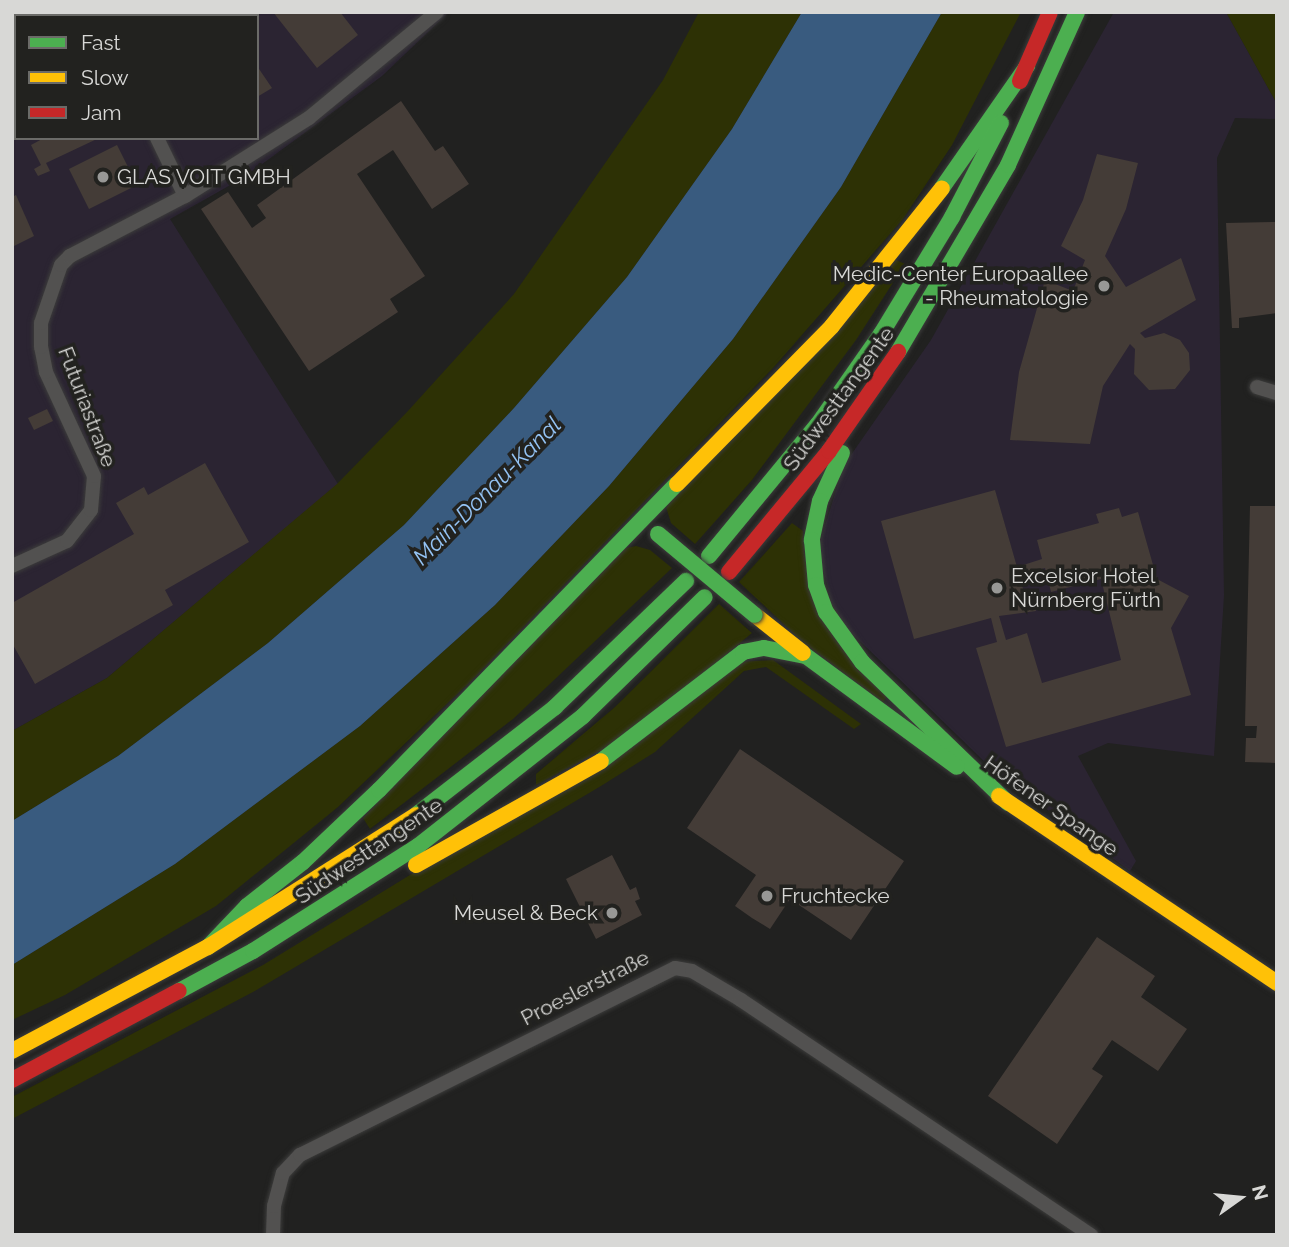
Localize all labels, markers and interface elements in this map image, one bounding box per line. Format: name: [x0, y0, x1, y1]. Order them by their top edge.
legend: [14, 14, 259, 140]
text: Fast: [81, 30, 121, 55]
text: Slow: [81, 65, 129, 90]
text: Jam: [81, 100, 122, 125]
place label: GLAS VOIT GMBH: [117, 164, 292, 190]
marker: GLAS VOIT GMBH: [95, 169, 111, 185]
place label: Medic-Center Europaallee - Rheumatologie: [832, 261, 1088, 311]
marker: Medic-Center Europaallee - Rheumatologie: [1094, 276, 1114, 296]
street label: Südwesttangente: [778, 322, 900, 476]
street label: Futuriastraße: [52, 343, 122, 471]
water label: Main-Donau-Kanal: [407, 411, 567, 571]
place label: Excelsior Hotel Nürnberg Fürth: [1011, 563, 1161, 613]
marker: Excelsior Hotel Nürnberg Fürth: [989, 580, 1005, 596]
street label: Höfener Spange: [979, 750, 1123, 862]
street label: Südwesttangente: [291, 793, 447, 909]
place label: Fruchtecke: [781, 883, 890, 909]
marker: Fruchtecke: [759, 888, 775, 904]
place label: Meusel & Beck: [453, 900, 598, 926]
marker: Meusel & Beck: [604, 905, 620, 921]
street label: Proeslerstraße: [517, 945, 653, 1031]
north arrow: [1205, 1163, 1275, 1233]
text: N: [1248, 1183, 1273, 1202]

